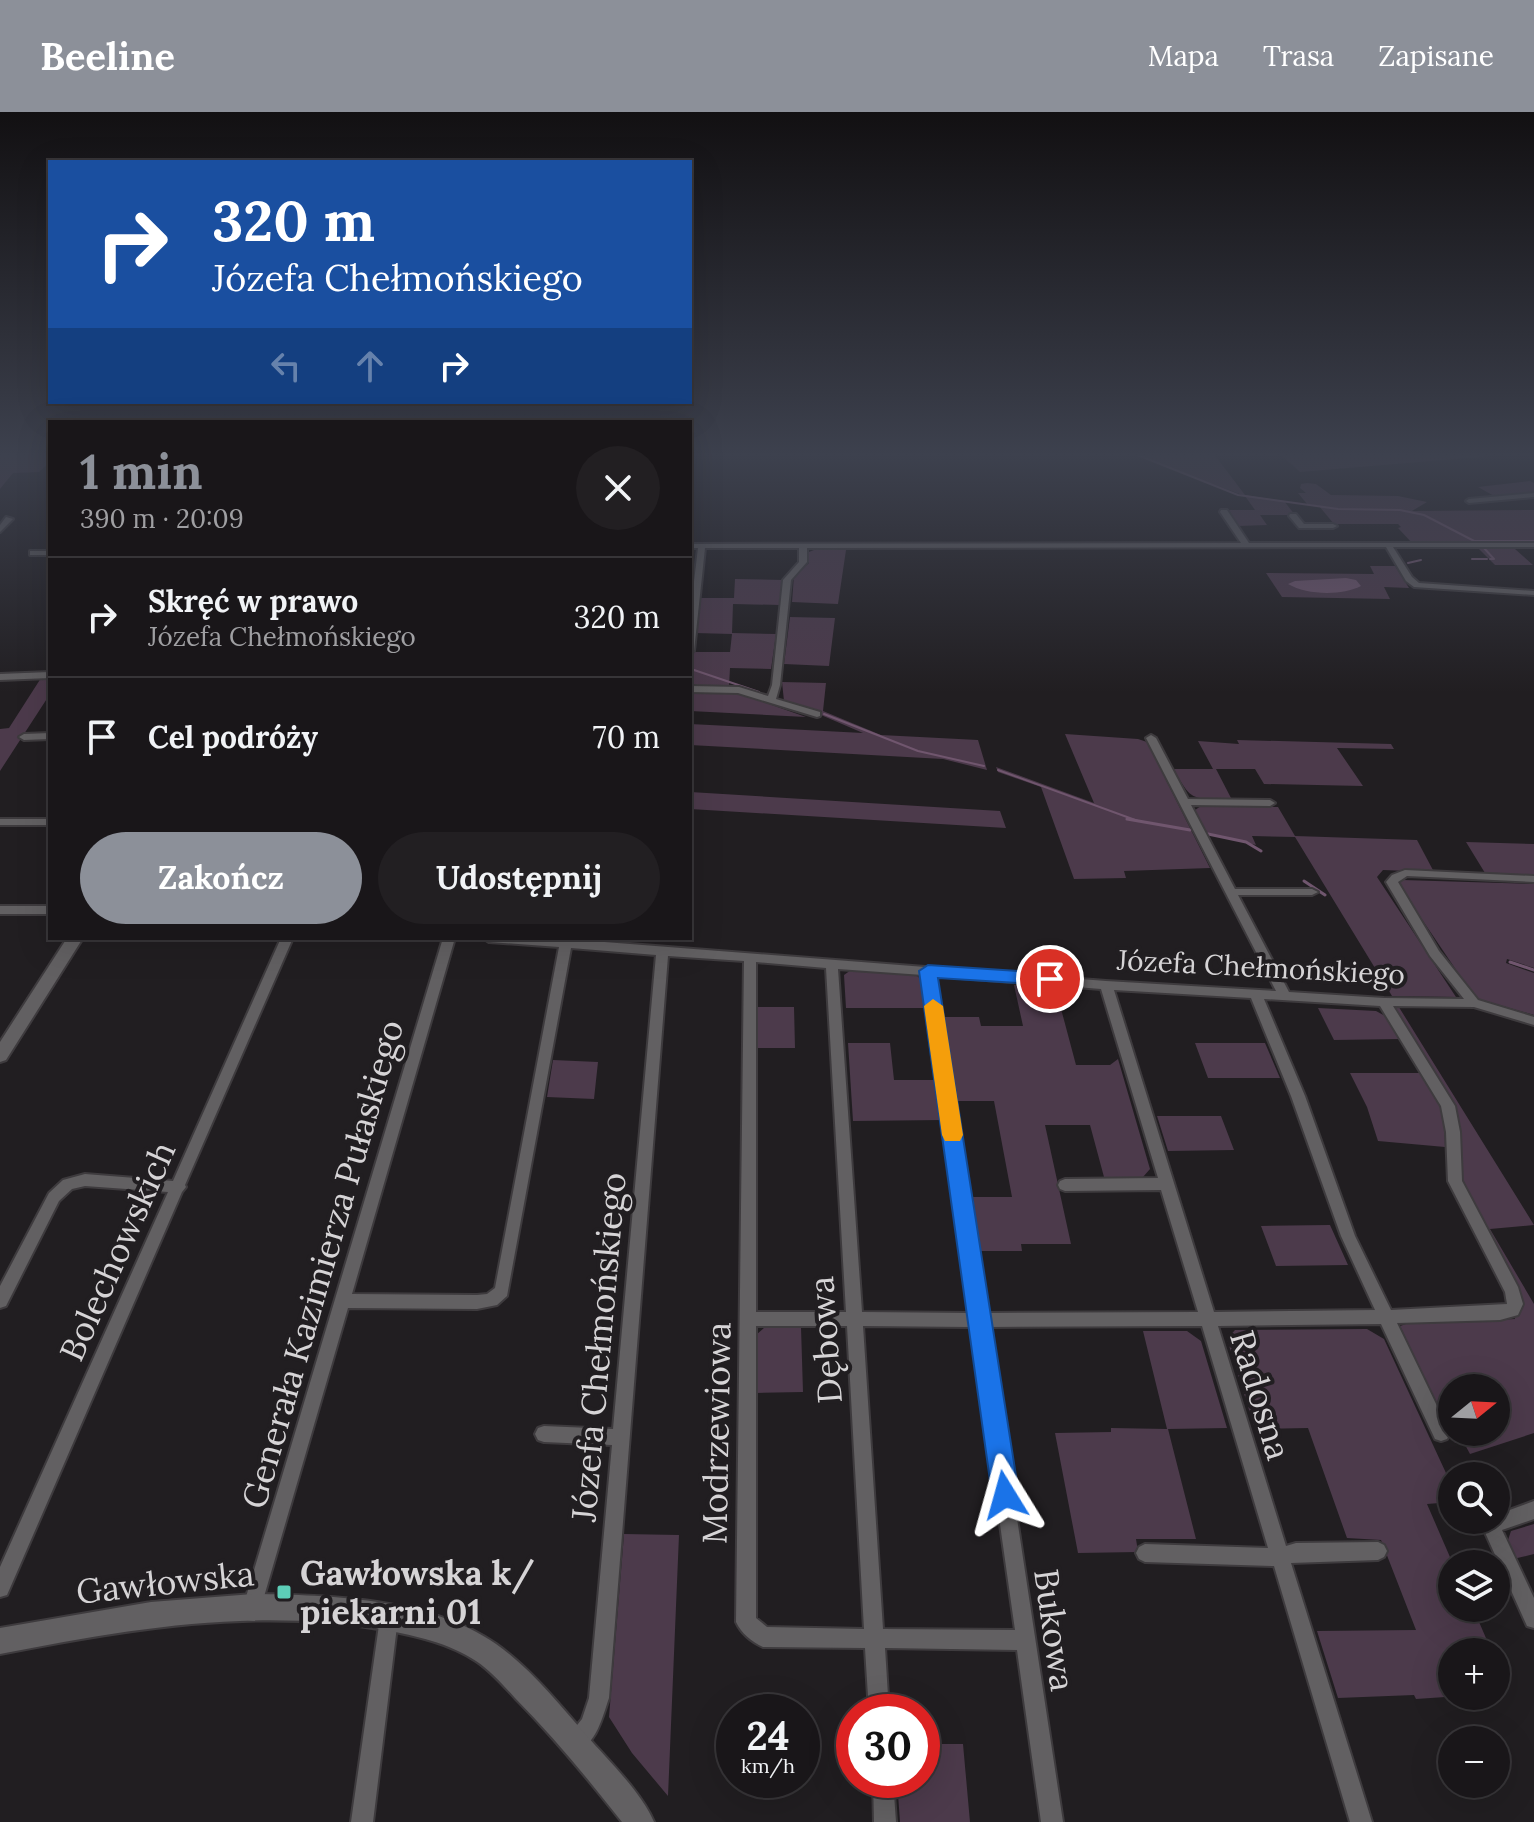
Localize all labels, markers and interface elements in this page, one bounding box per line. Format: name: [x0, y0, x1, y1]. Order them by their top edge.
text: Beeline: [40, 32, 175, 80]
text: Mapa: [1148, 38, 1219, 74]
text: Trasa: [1263, 38, 1334, 74]
text: Zapisane: [1378, 38, 1494, 74]
text: 320 m: [212, 185, 375, 256]
icon: right: [80, 192, 184, 296]
text: Józefa Chełmońskiego: [212, 255, 583, 301]
icon: left: [264, 344, 308, 388]
icon: ahead: [348, 344, 392, 388]
icon: right: [432, 344, 476, 388]
text: 1 min: [80, 441, 203, 502]
button: close: [576, 446, 660, 530]
text: 390 m · 20:09: [80, 502, 244, 535]
text: Skręć w prawo: [148, 582, 358, 620]
icon: right: [80, 595, 124, 639]
text: 320 m: [574, 598, 660, 636]
text: Józefa Chełmońskiego: [148, 620, 416, 653]
icon: arrive: [80, 715, 124, 759]
text: Cel podróży: [148, 718, 318, 756]
text: 70 m: [593, 718, 660, 756]
button: Zakończ: [80, 832, 362, 924]
button: Udostępnij: [378, 832, 660, 924]
street label: Józefa Chełmońskiego: [1115, 941, 1406, 993]
pin: [1016, 945, 1084, 1013]
icon: arrive: [1028, 957, 1072, 1001]
street label: Generała Kazimierza Pułaskiego: [232, 1015, 413, 1513]
street label: Bolechowskich: [49, 1135, 185, 1367]
street label: Józefa Chełmońskiego: [561, 1171, 636, 1524]
street label: Dębowa: [799, 1275, 851, 1405]
street label: Modrzewiowa: [693, 1322, 739, 1544]
street label: Radosna: [1221, 1325, 1301, 1465]
north arrow: [1438, 1374, 1510, 1446]
map controls: [1438, 1374, 1510, 1798]
position arrow: [963, 1453, 1047, 1537]
button: search: [1438, 1462, 1510, 1534]
button: layers: [1438, 1550, 1510, 1622]
street label: Gawłowska: [74, 1551, 256, 1613]
place label: Gawłowska k/ piekarni 01: [300, 1551, 535, 1633]
street label: Bukowa: [1025, 1566, 1085, 1694]
marker: Gawłowska k/ piekarni 01: [275, 1583, 293, 1601]
button: +: [1438, 1638, 1510, 1710]
speed limit sign: 30: [836, 1694, 940, 1798]
text: 24: [746, 1710, 790, 1761]
button: −: [1438, 1726, 1510, 1798]
text: km/h: [741, 1753, 795, 1778]

